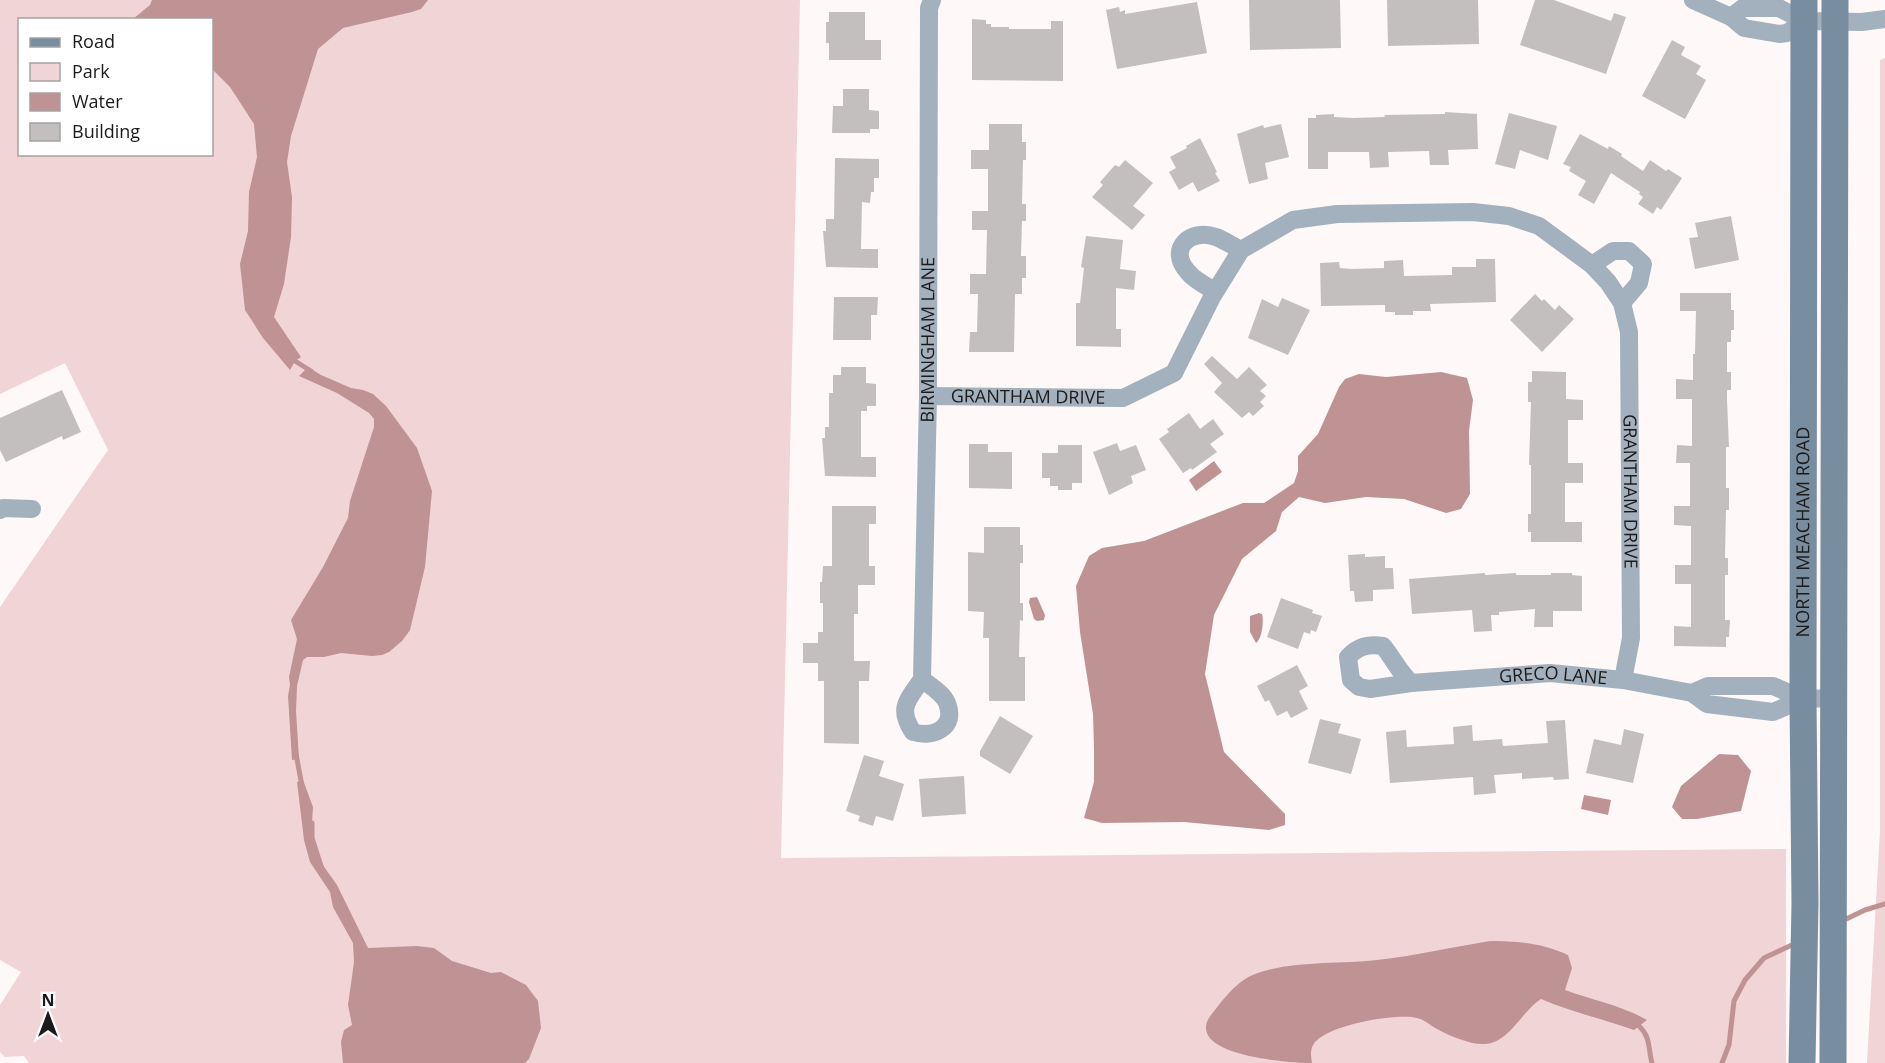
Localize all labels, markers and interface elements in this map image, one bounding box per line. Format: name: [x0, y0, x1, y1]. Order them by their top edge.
legend: [18, 18, 213, 156]
text: Road: [72, 29, 115, 53]
text: Park: [72, 59, 110, 83]
text: Water: [72, 89, 123, 113]
text: Building: [72, 119, 140, 143]
street label: BIRMINGHAM LANE: [914, 257, 939, 423]
street label: GRANTHAM DRIVE: [951, 383, 1105, 409]
street label: GRANTHAM DRIVE: [1619, 414, 1644, 569]
street label: NORTH MEACHAM ROAD: [1790, 427, 1814, 637]
street label: GRECO LANE: [1498, 660, 1609, 689]
north arrow: [18, 985, 78, 1045]
text: N: [41, 989, 55, 1011]

